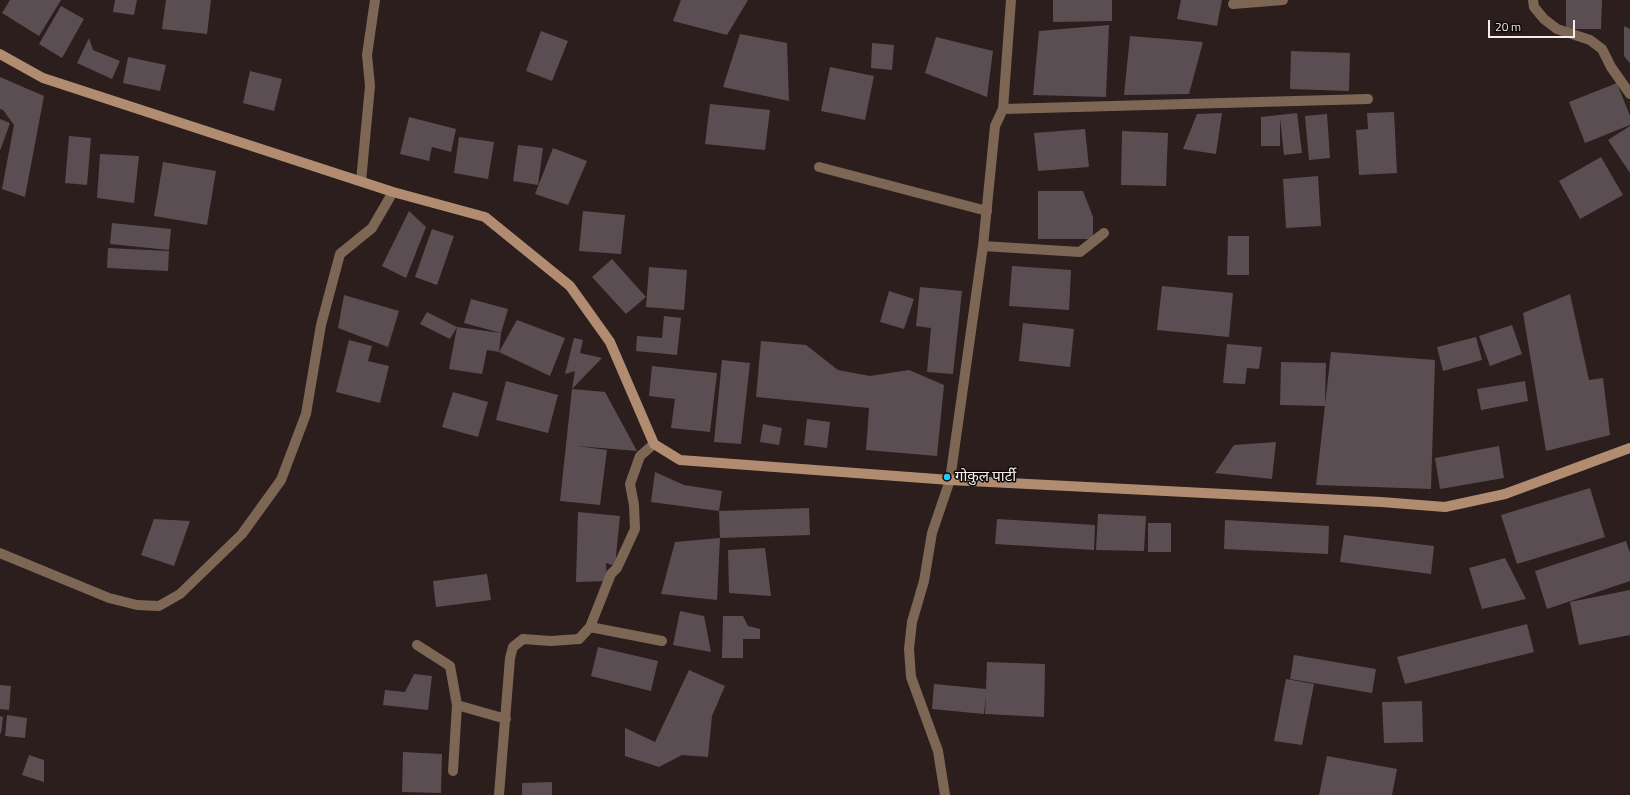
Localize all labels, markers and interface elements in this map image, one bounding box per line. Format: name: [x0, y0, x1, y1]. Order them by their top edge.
scale bar: [1490, 12, 1577, 38]
text: 20 m: [1495, 17, 1521, 36]
place label: गोकुल पार्टी: [955, 468, 1016, 486]
marker: गोकुल पार्टी: [942, 472, 952, 482]

